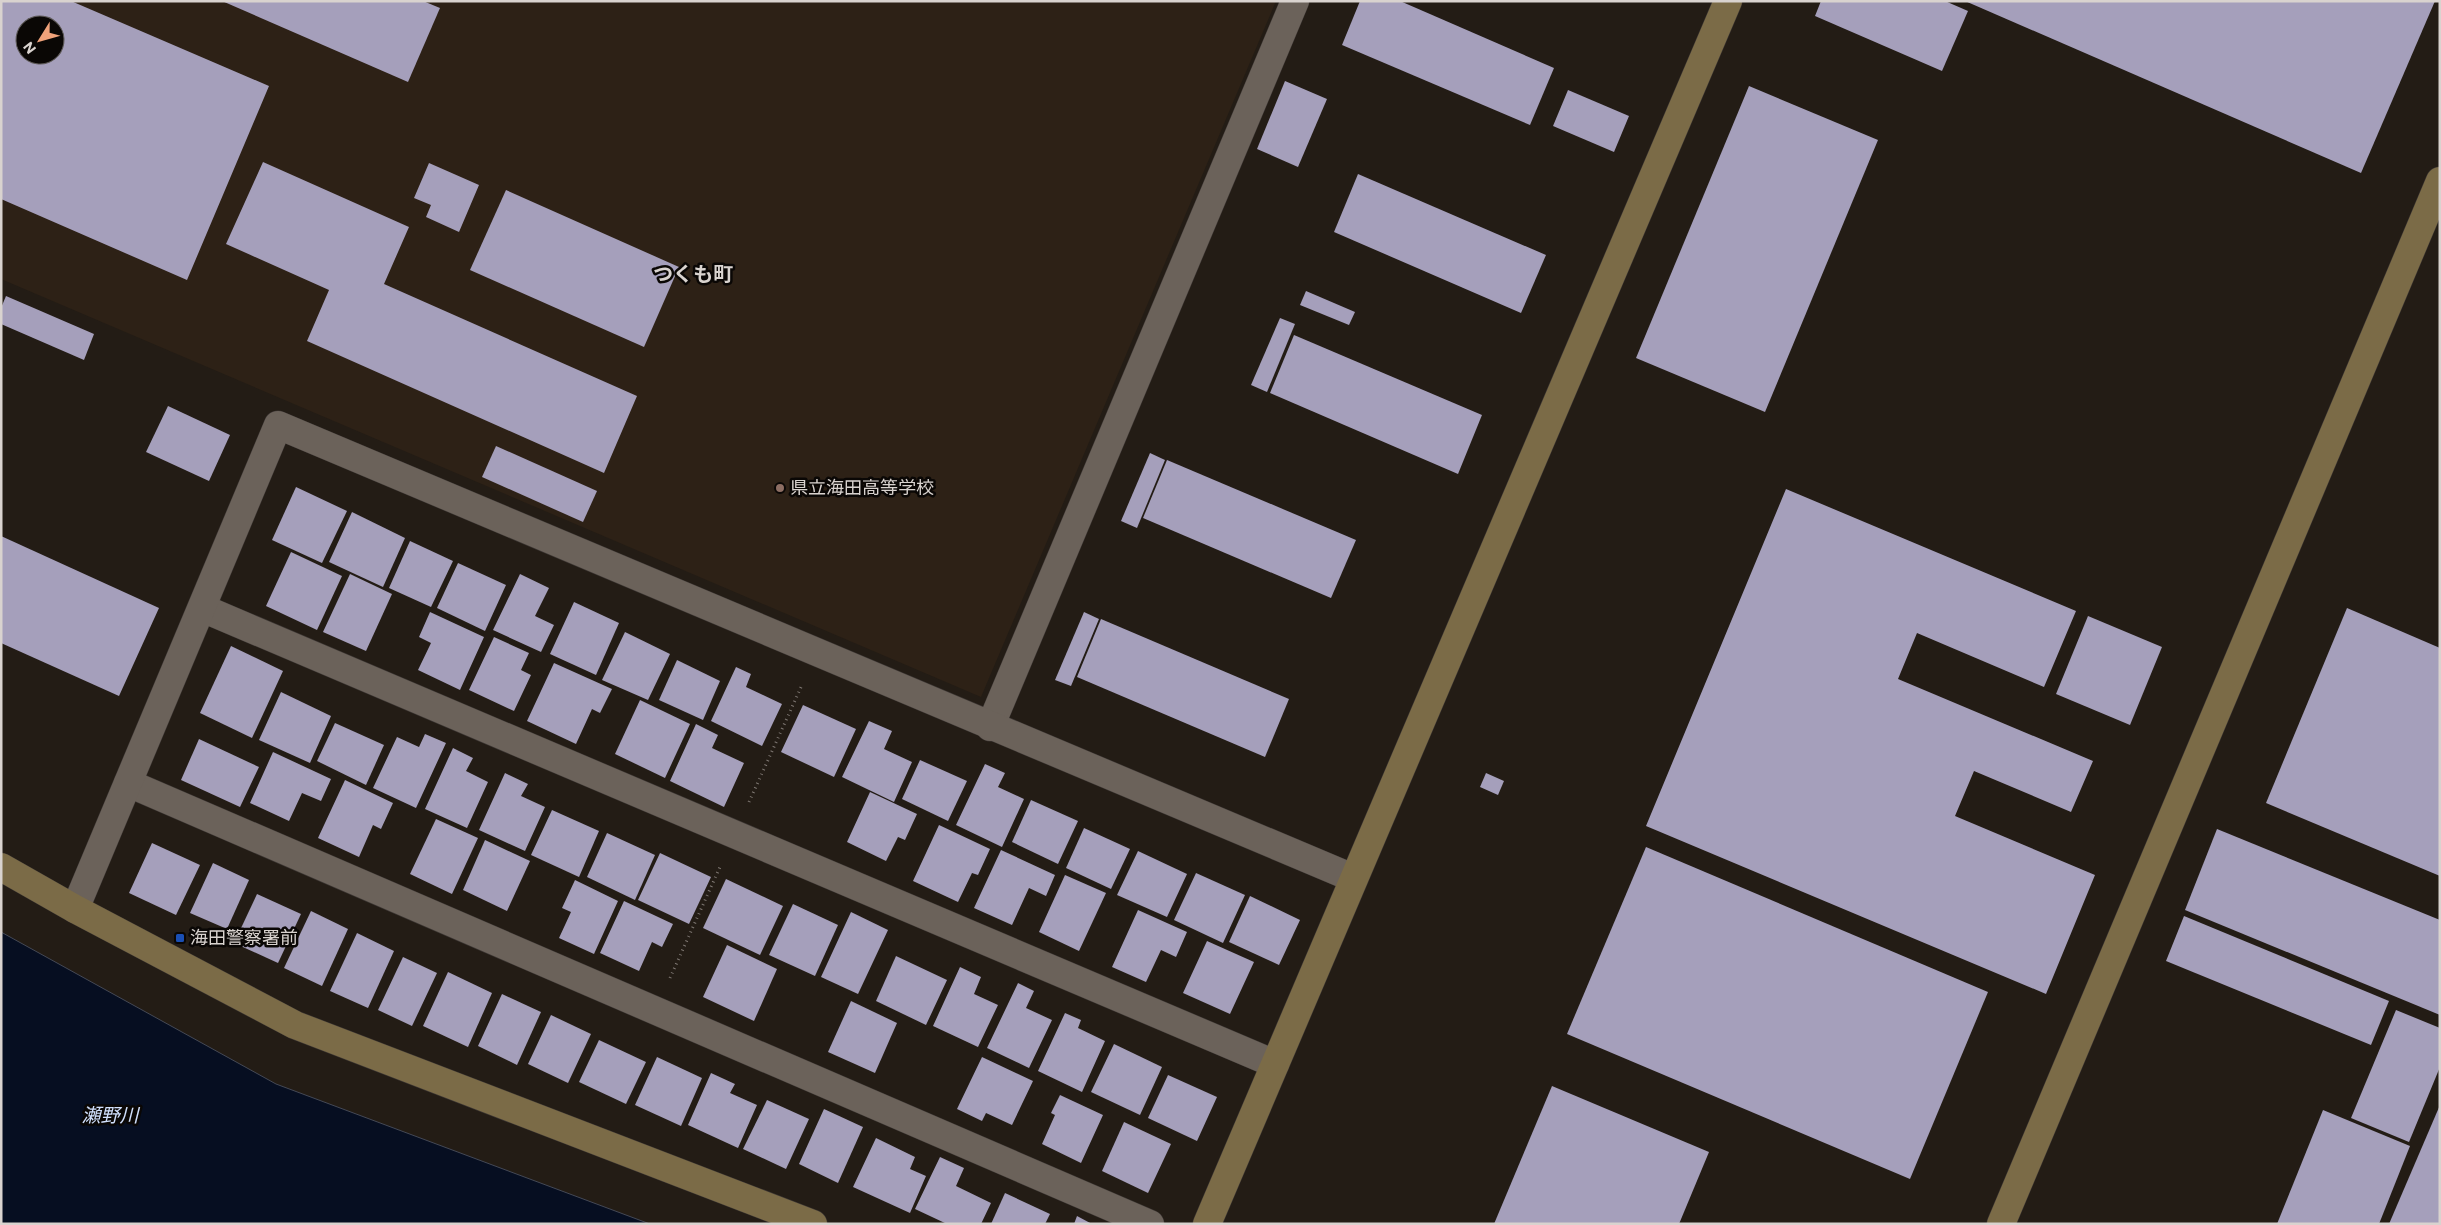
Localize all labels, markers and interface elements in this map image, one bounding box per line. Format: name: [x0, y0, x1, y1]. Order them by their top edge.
north arrow: [15, 15, 65, 65]
text: N: [19, 39, 39, 57]
district label: つくも町: [653, 261, 733, 285]
place label: 県立海田高等学校: [790, 476, 934, 498]
marker: 県立海田高等学校: [774, 482, 786, 494]
place label: 海田警察署前: [190, 926, 298, 948]
marker: 海田警察署前: [174, 932, 186, 944]
water label: 瀬野川: [81, 1103, 140, 1126]

